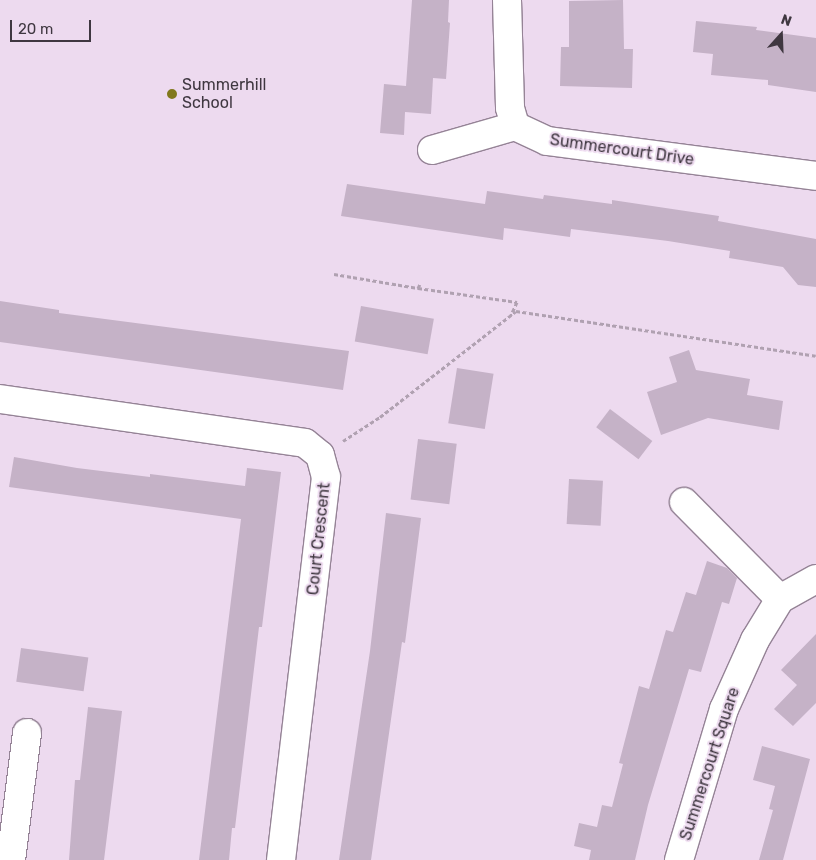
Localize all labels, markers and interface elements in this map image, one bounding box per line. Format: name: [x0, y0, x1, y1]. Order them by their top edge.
scale bar: [12, 10, 94, 42]
north arrow: [756, 10, 806, 60]
text: N: [779, 11, 794, 30]
text: 20 m: [18, 20, 53, 38]
place label: Summerhill School: [182, 75, 266, 113]
marker: Summerhill School: [166, 88, 178, 100]
street label: Summercourt Drive: [549, 130, 695, 170]
street label: Court Crescent: [304, 482, 334, 596]
street label: Summercourt Square: [676, 685, 744, 843]

